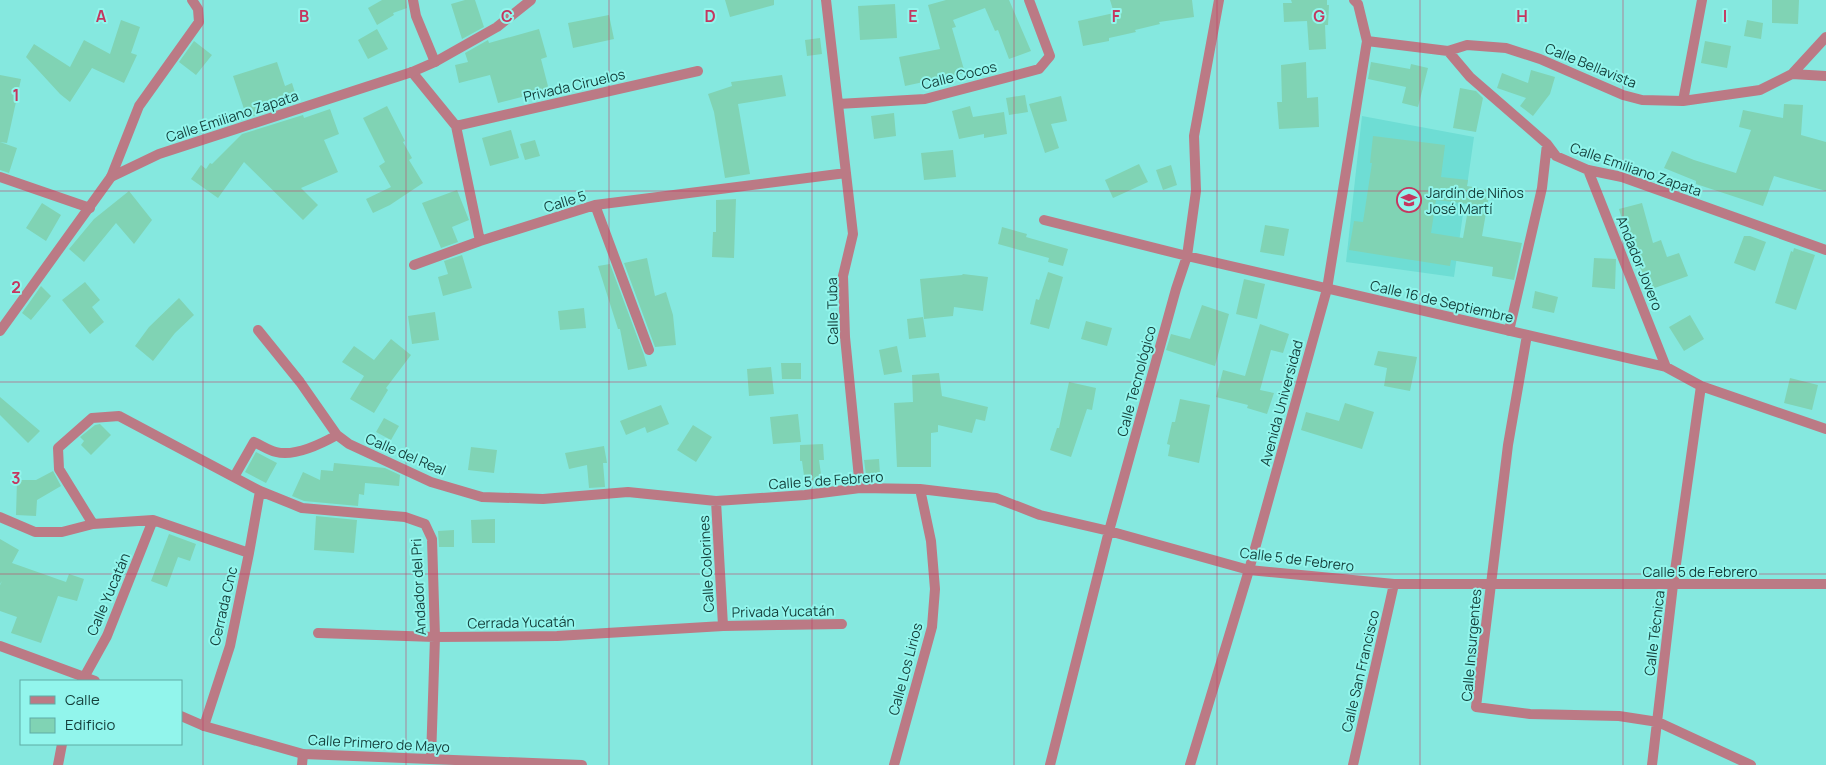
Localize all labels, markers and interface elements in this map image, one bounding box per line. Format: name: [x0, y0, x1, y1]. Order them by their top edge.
text: A: [96, 5, 107, 27]
text: B: [299, 5, 309, 27]
text: C: [501, 5, 513, 27]
text: D: [704, 5, 716, 27]
text: E: [908, 5, 918, 27]
text: F: [1112, 5, 1121, 27]
text: G: [1313, 5, 1325, 27]
text: H: [1516, 5, 1528, 27]
text: I: [1723, 5, 1727, 27]
street label: Calle Bellavista: [1542, 38, 1640, 92]
street label: Calle Cocos: [919, 57, 999, 93]
street label: Privada Ciruelos: [521, 64, 627, 106]
text: 1: [12, 84, 20, 106]
street label: Calle Emiliano Zapata: [163, 86, 301, 146]
street label: Calle Emiliano Zapata: [1568, 138, 1704, 200]
place label: Jardín de Niños José Martí: [1426, 183, 1524, 218]
street label: Calle 5: [541, 186, 589, 216]
school or university icon: Jardín de Niños José Martí: [1396, 187, 1422, 213]
street label: Andador Jovero: [1612, 213, 1668, 313]
street label: Calle 16 de Septiembre: [1368, 275, 1516, 327]
text: 2: [11, 276, 21, 298]
street label: Calle Tuba: [822, 277, 842, 345]
street label: Calle Tecnológico: [1112, 323, 1160, 439]
street label: Avenida Universidad: [1255, 338, 1307, 468]
street label: Calle del Real: [363, 428, 449, 480]
text: 3: [11, 467, 21, 489]
street label: Calle 5 de Febrero: [768, 467, 884, 493]
street label: Calle Colorines: [694, 515, 718, 613]
street label: Andador del Pri: [406, 538, 430, 636]
street label: Calle 5 de Febrero: [1239, 543, 1355, 575]
street label: Calle Yucatán: [82, 550, 134, 638]
street label: Calle 5 de Febrero: [1642, 562, 1758, 581]
street label: Cerrada Cnc: [205, 564, 241, 647]
street label: Calle Insurgentes: [1457, 588, 1485, 702]
street label: Calle Técnica: [1639, 589, 1669, 677]
street label: Privada Yucatán: [731, 601, 835, 621]
street label: Calle San Francisco: [1337, 608, 1383, 734]
street label: Cerrada Yucatán: [467, 612, 575, 632]
street label: Calle Los Lirios: [884, 621, 926, 717]
legend: [20, 680, 182, 745]
text: Calle: [65, 689, 100, 710]
text: Edificio: [65, 714, 116, 735]
street label: Calle Primero de Mayo: [308, 730, 450, 756]

